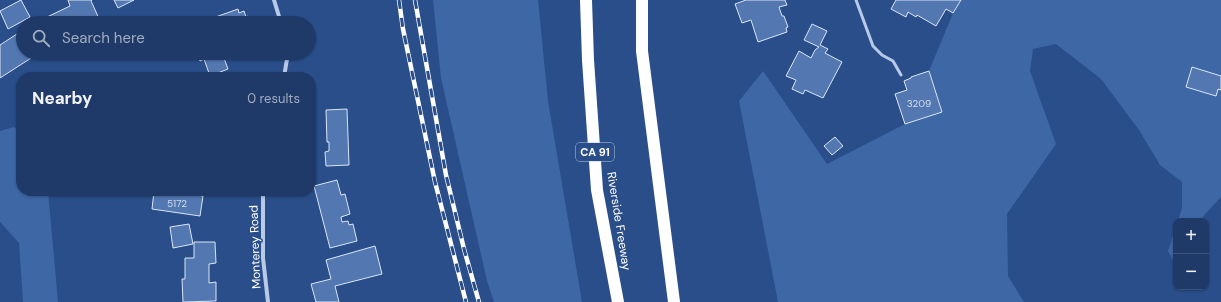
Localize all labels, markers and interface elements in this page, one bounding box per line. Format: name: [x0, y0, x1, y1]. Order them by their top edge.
search box: [16, 16, 316, 60]
icon: search: [30, 27, 52, 49]
text: Search here: [62, 28, 145, 48]
text: Nearby: [32, 87, 92, 109]
text: 0 results: [247, 90, 300, 107]
house number: 3209: [907, 97, 931, 110]
road number: CA 91: [576, 143, 614, 161]
street label: Riverside Freeway: [603, 171, 635, 272]
house number: 5172: [167, 197, 187, 210]
street label: Monterey Road: [246, 205, 264, 289]
map controls: [1173, 218, 1209, 290]
button: +: [1173, 218, 1209, 254]
button: −: [1173, 254, 1209, 290]

